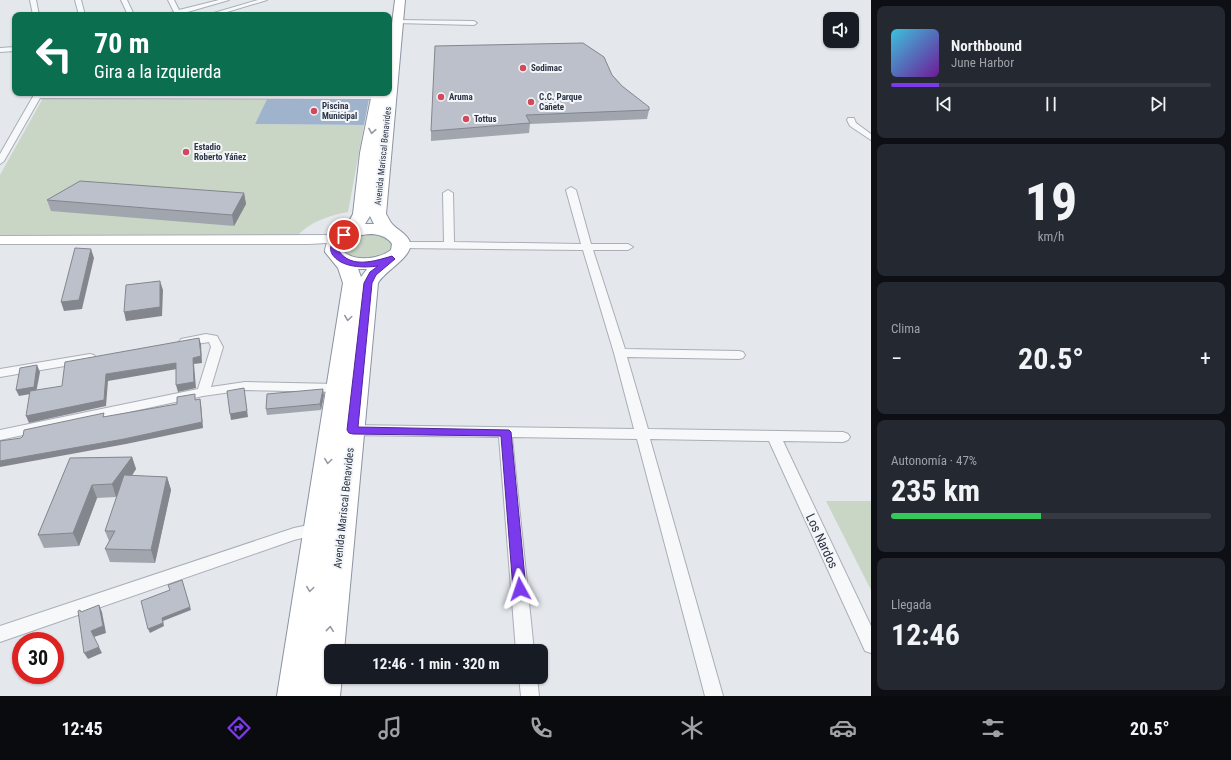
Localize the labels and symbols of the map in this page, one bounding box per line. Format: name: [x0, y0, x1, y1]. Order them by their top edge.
marker: Sodimac: [518, 63, 528, 73]
place label: Sodimac: [531, 63, 562, 73]
marker: Aruma: [436, 92, 446, 102]
place label: Aruma: [449, 92, 473, 102]
place label: C.C. Parque Cañete: [539, 92, 583, 112]
marker: C.C. Parque Cañete: [526, 97, 536, 107]
place label: Piscina Municipal: [322, 101, 357, 121]
marker: Piscina Municipal: [309, 106, 319, 116]
street label: Avenida Mariscal Benavides: [373, 106, 393, 206]
marker: Tottus: [461, 114, 471, 124]
place label: Tottus: [474, 114, 497, 124]
one-way arrow: [368, 128, 377, 134]
place label: Estadio Roberto Yáñez: [194, 142, 246, 162]
marker: Estadio Roberto Yáñez: [181, 147, 191, 157]
pin: [327, 218, 361, 252]
one-way arrow: [344, 315, 353, 321]
street label: Avenida Mariscal Benavides: [331, 447, 357, 569]
one-way arrow: [324, 457, 333, 464]
street label: Los Nardos: [803, 511, 841, 571]
position arrow: [499, 568, 541, 610]
one-way arrow: [305, 586, 314, 592]
one-way arrow: [325, 626, 334, 632]
speed limit sign: 30: [12, 632, 64, 684]

